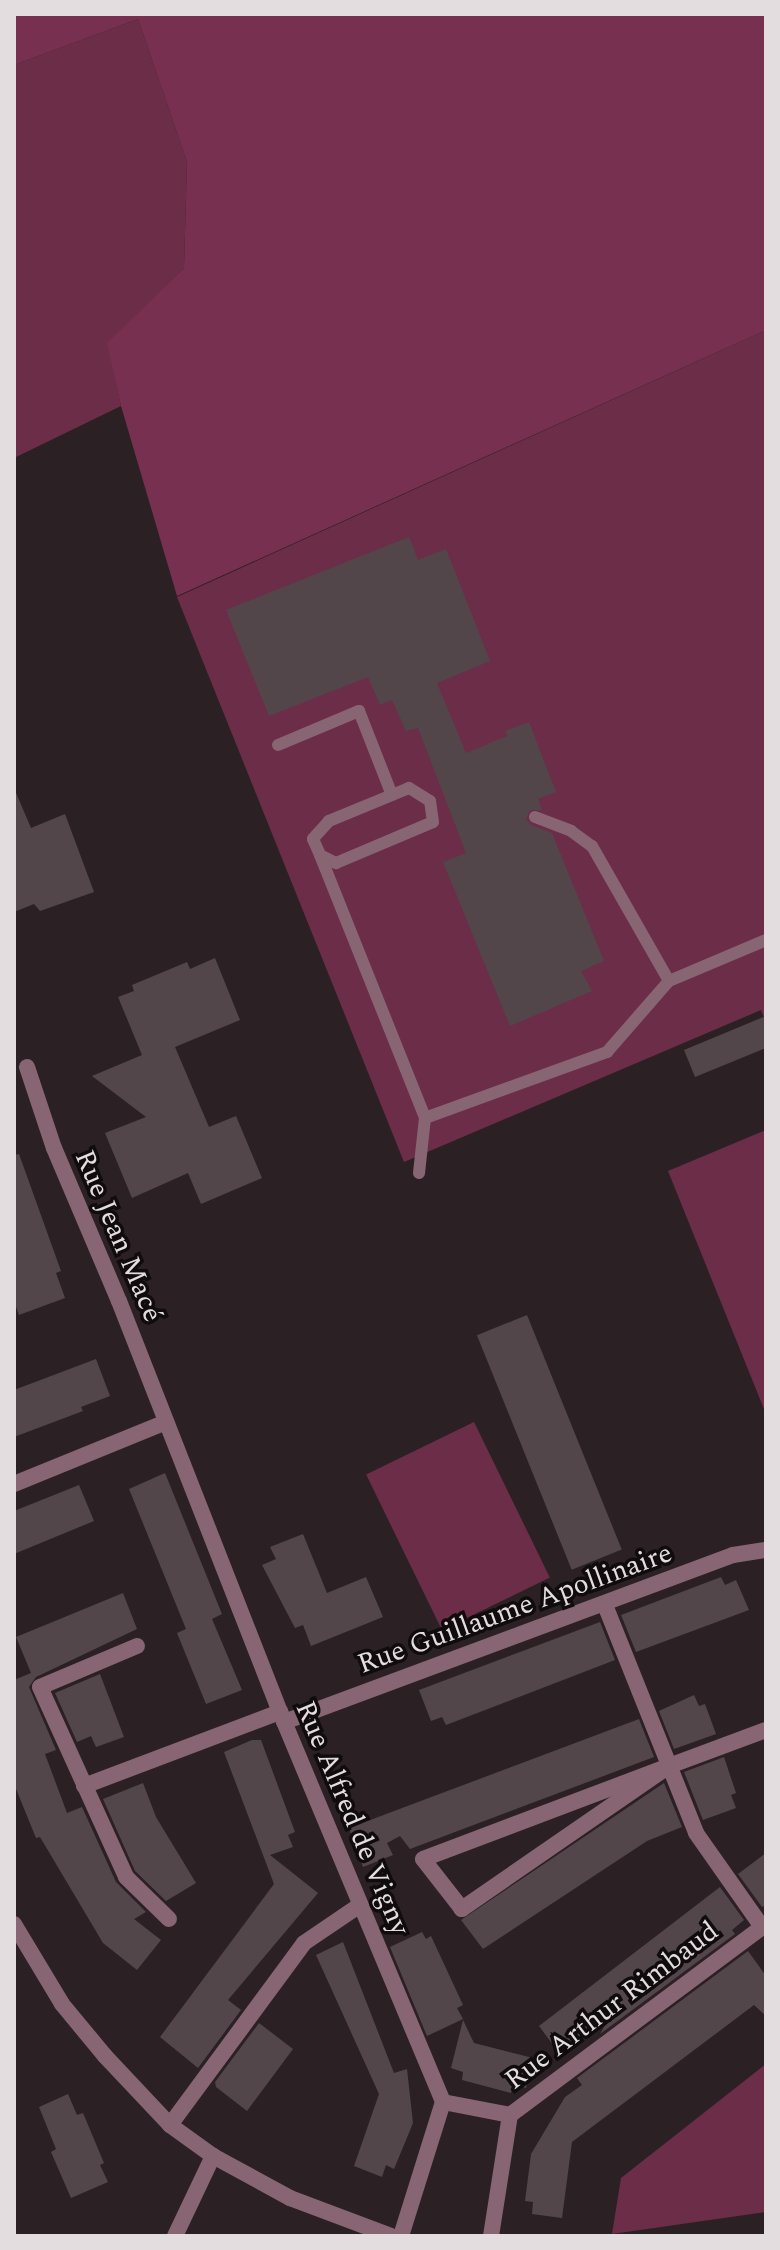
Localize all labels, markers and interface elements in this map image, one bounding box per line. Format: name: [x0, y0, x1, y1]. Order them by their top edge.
street label: Rue Jean Macé: [67, 1145, 169, 1327]
street label: Rue Guillaume Apollinaire: [353, 1536, 677, 1682]
street label: Rue Alfred de Vigny: [288, 1696, 416, 1940]
street label: Rue Arthur Rimbaud: [499, 1915, 725, 2097]

